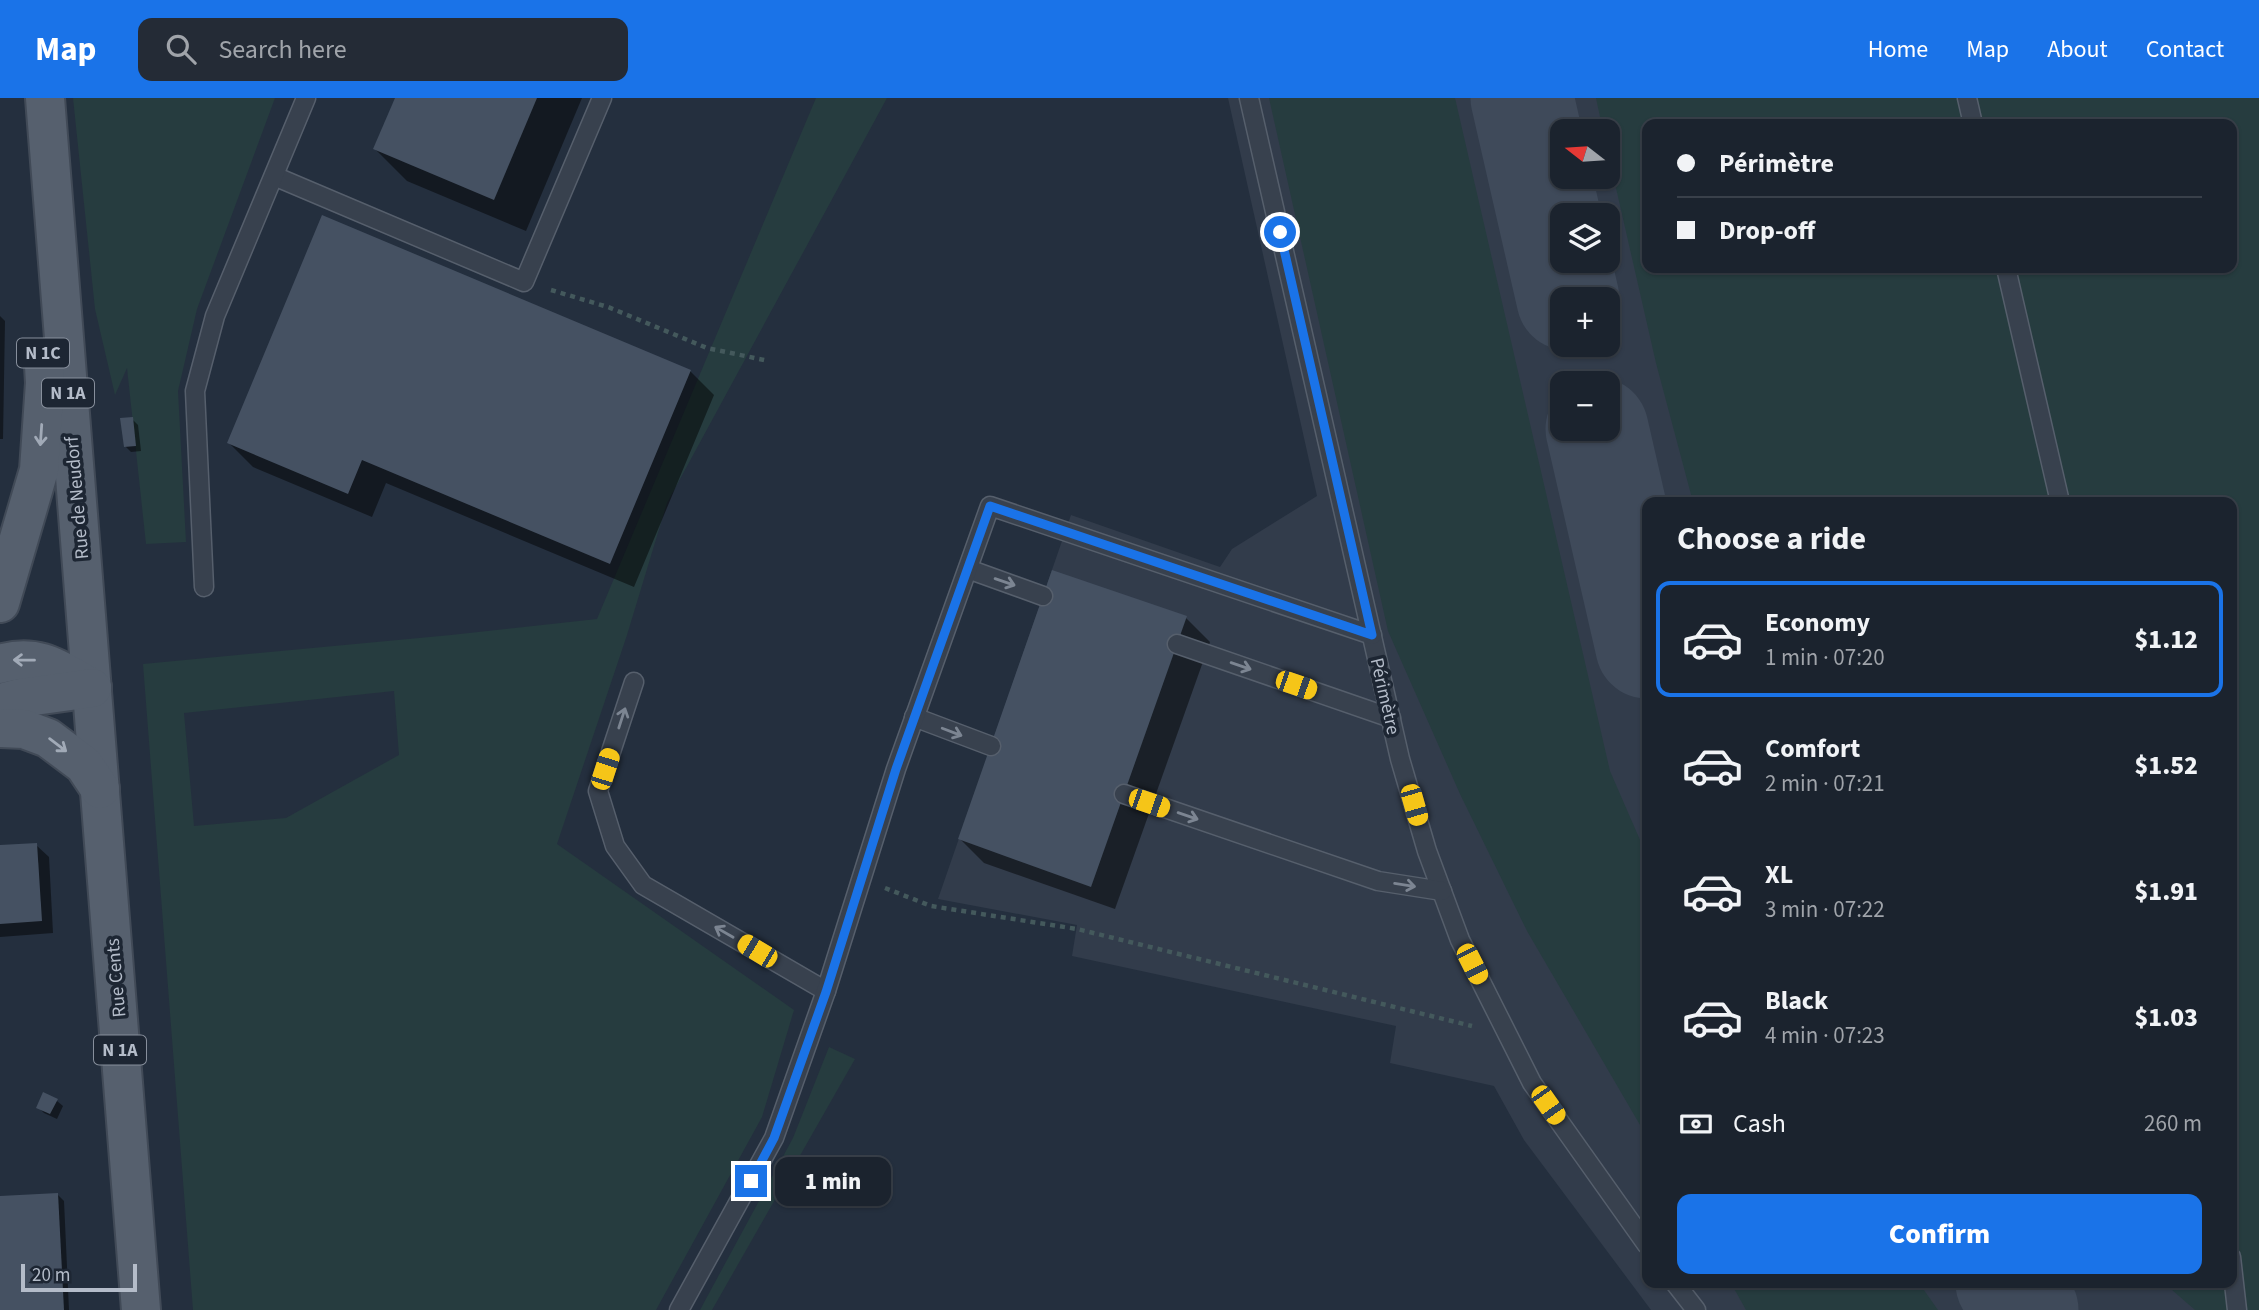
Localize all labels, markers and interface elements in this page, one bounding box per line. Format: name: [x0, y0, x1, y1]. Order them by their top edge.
search box: [138, 18, 628, 81]
text: Map: [35, 26, 96, 73]
icon: search: [162, 30, 200, 68]
text: Search here: [218, 31, 347, 68]
text: Home: [1868, 32, 1928, 67]
text: Map: [1966, 32, 2009, 67]
text: About: [2047, 32, 2108, 67]
text: Contact: [2146, 32, 2224, 67]
north arrow: [1550, 119, 1620, 189]
map controls: [1550, 119, 1620, 441]
text: Périmètre: [1719, 145, 1834, 182]
button: layers: [1550, 203, 1620, 273]
text: Drop-off: [1719, 212, 1815, 249]
route start: [1264, 216, 1296, 248]
button: +: [1550, 287, 1620, 357]
road number: N 1C: [17, 339, 69, 368]
button: −: [1550, 371, 1620, 441]
road number: N 1A: [42, 379, 94, 408]
one-way arrow: [34, 423, 47, 446]
street label: Rue de Neudorf: [59, 434, 96, 560]
text: Choose a ride: [1677, 516, 1866, 562]
one-way arrow: [994, 577, 1016, 589]
text: Economy: [1765, 604, 1870, 641]
icon: car: [1681, 608, 1744, 671]
text: $1.12: [2134, 621, 2198, 658]
text: 1 min · 07:20: [1765, 641, 1885, 674]
one-way arrow: [13, 654, 36, 667]
street label: Périmètre: [1363, 655, 1406, 737]
one-way arrow: [1230, 661, 1252, 673]
car: [1273, 668, 1320, 702]
one-way arrow: [616, 707, 629, 729]
one-way arrow: [941, 726, 963, 739]
text: Comfort: [1765, 730, 1860, 767]
icon: car: [1681, 734, 1744, 797]
one-way arrow: [48, 737, 67, 752]
car: [589, 746, 622, 792]
text: $1.52: [2134, 747, 2198, 784]
text: 2 min · 07:21: [1765, 767, 1885, 800]
car: [1399, 782, 1430, 828]
car: [1126, 786, 1173, 820]
one-way arrow: [1177, 811, 1199, 823]
text: XL: [1765, 856, 1793, 893]
icon: car: [1681, 860, 1744, 923]
text: $1.91: [2134, 873, 2198, 910]
one-way arrow: [1393, 879, 1416, 892]
text: 3 min · 07:22: [1765, 893, 1885, 926]
one-way arrow: [715, 925, 735, 939]
car: [734, 931, 781, 971]
street label: Rue Cents: [100, 937, 133, 1019]
car: [1454, 941, 1491, 987]
text: Black: [1765, 982, 1828, 1019]
icon: car: [1681, 986, 1744, 1049]
text: $1.03: [2134, 999, 2198, 1036]
text: 4 min · 07:23: [1765, 1019, 1885, 1052]
road number: N 1A: [94, 1035, 146, 1065]
car: [1528, 1082, 1569, 1128]
icon: cash: [1677, 1105, 1715, 1143]
text: Cash: [1733, 1105, 1786, 1142]
text: 260 m: [2144, 1107, 2202, 1140]
callout: 1 min: [776, 1156, 891, 1206]
route end: [735, 1165, 767, 1197]
text: 1 min: [805, 1165, 861, 1198]
button: Confirm: [1677, 1194, 2202, 1274]
scale bar: [21, 1261, 136, 1293]
text: 20 m: [32, 1262, 70, 1289]

